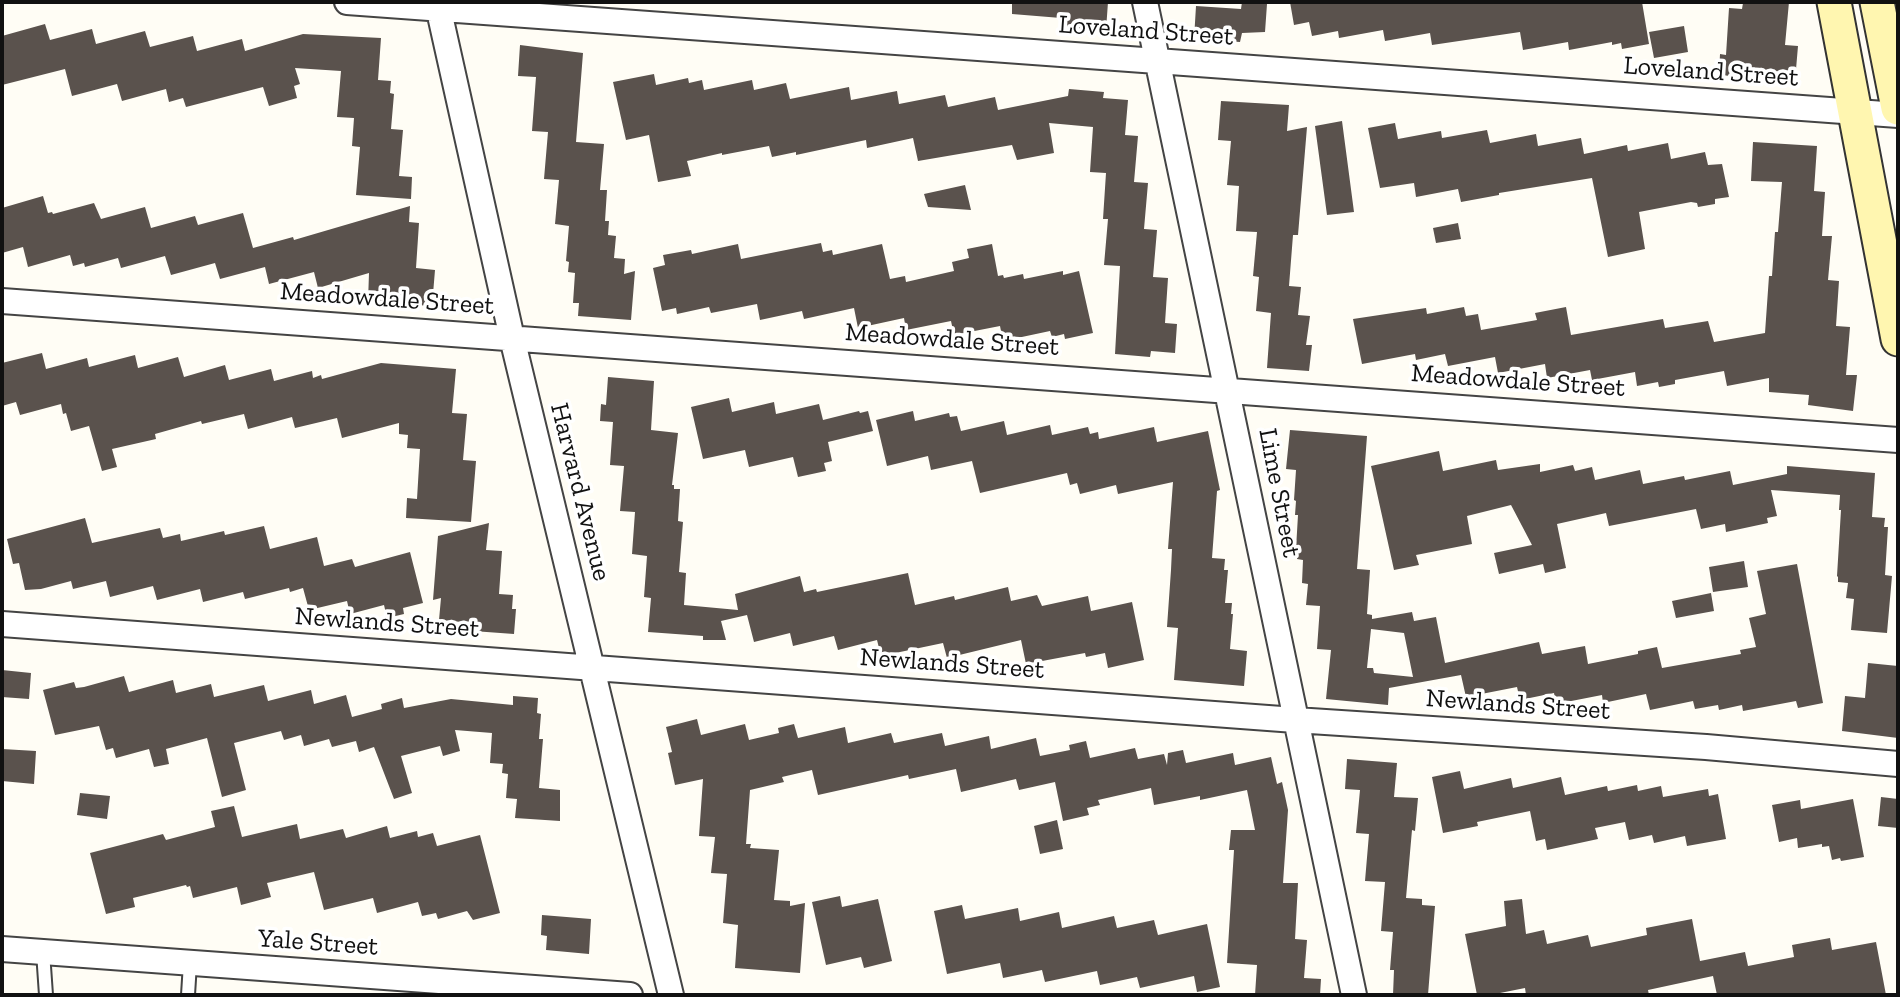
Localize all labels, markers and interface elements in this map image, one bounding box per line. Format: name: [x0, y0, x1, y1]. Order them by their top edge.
street label: Loveland Street: [1058, 9, 1234, 53]
street label: Loveland Street: [1623, 50, 1799, 94]
street label: Meadowdale Street: [279, 276, 495, 322]
street label: Meadowdale Street: [844, 317, 1060, 363]
street label: Meadowdale Street: [1410, 358, 1626, 404]
street label: Harvard Avenue: [543, 400, 617, 584]
street label: Lime Street: [1251, 426, 1307, 560]
street label: Newlands Street: [294, 601, 480, 645]
street label: Newlands Street: [859, 642, 1045, 686]
street label: Newlands Street: [1425, 683, 1611, 727]
street label: Yale Street: [257, 923, 379, 963]

